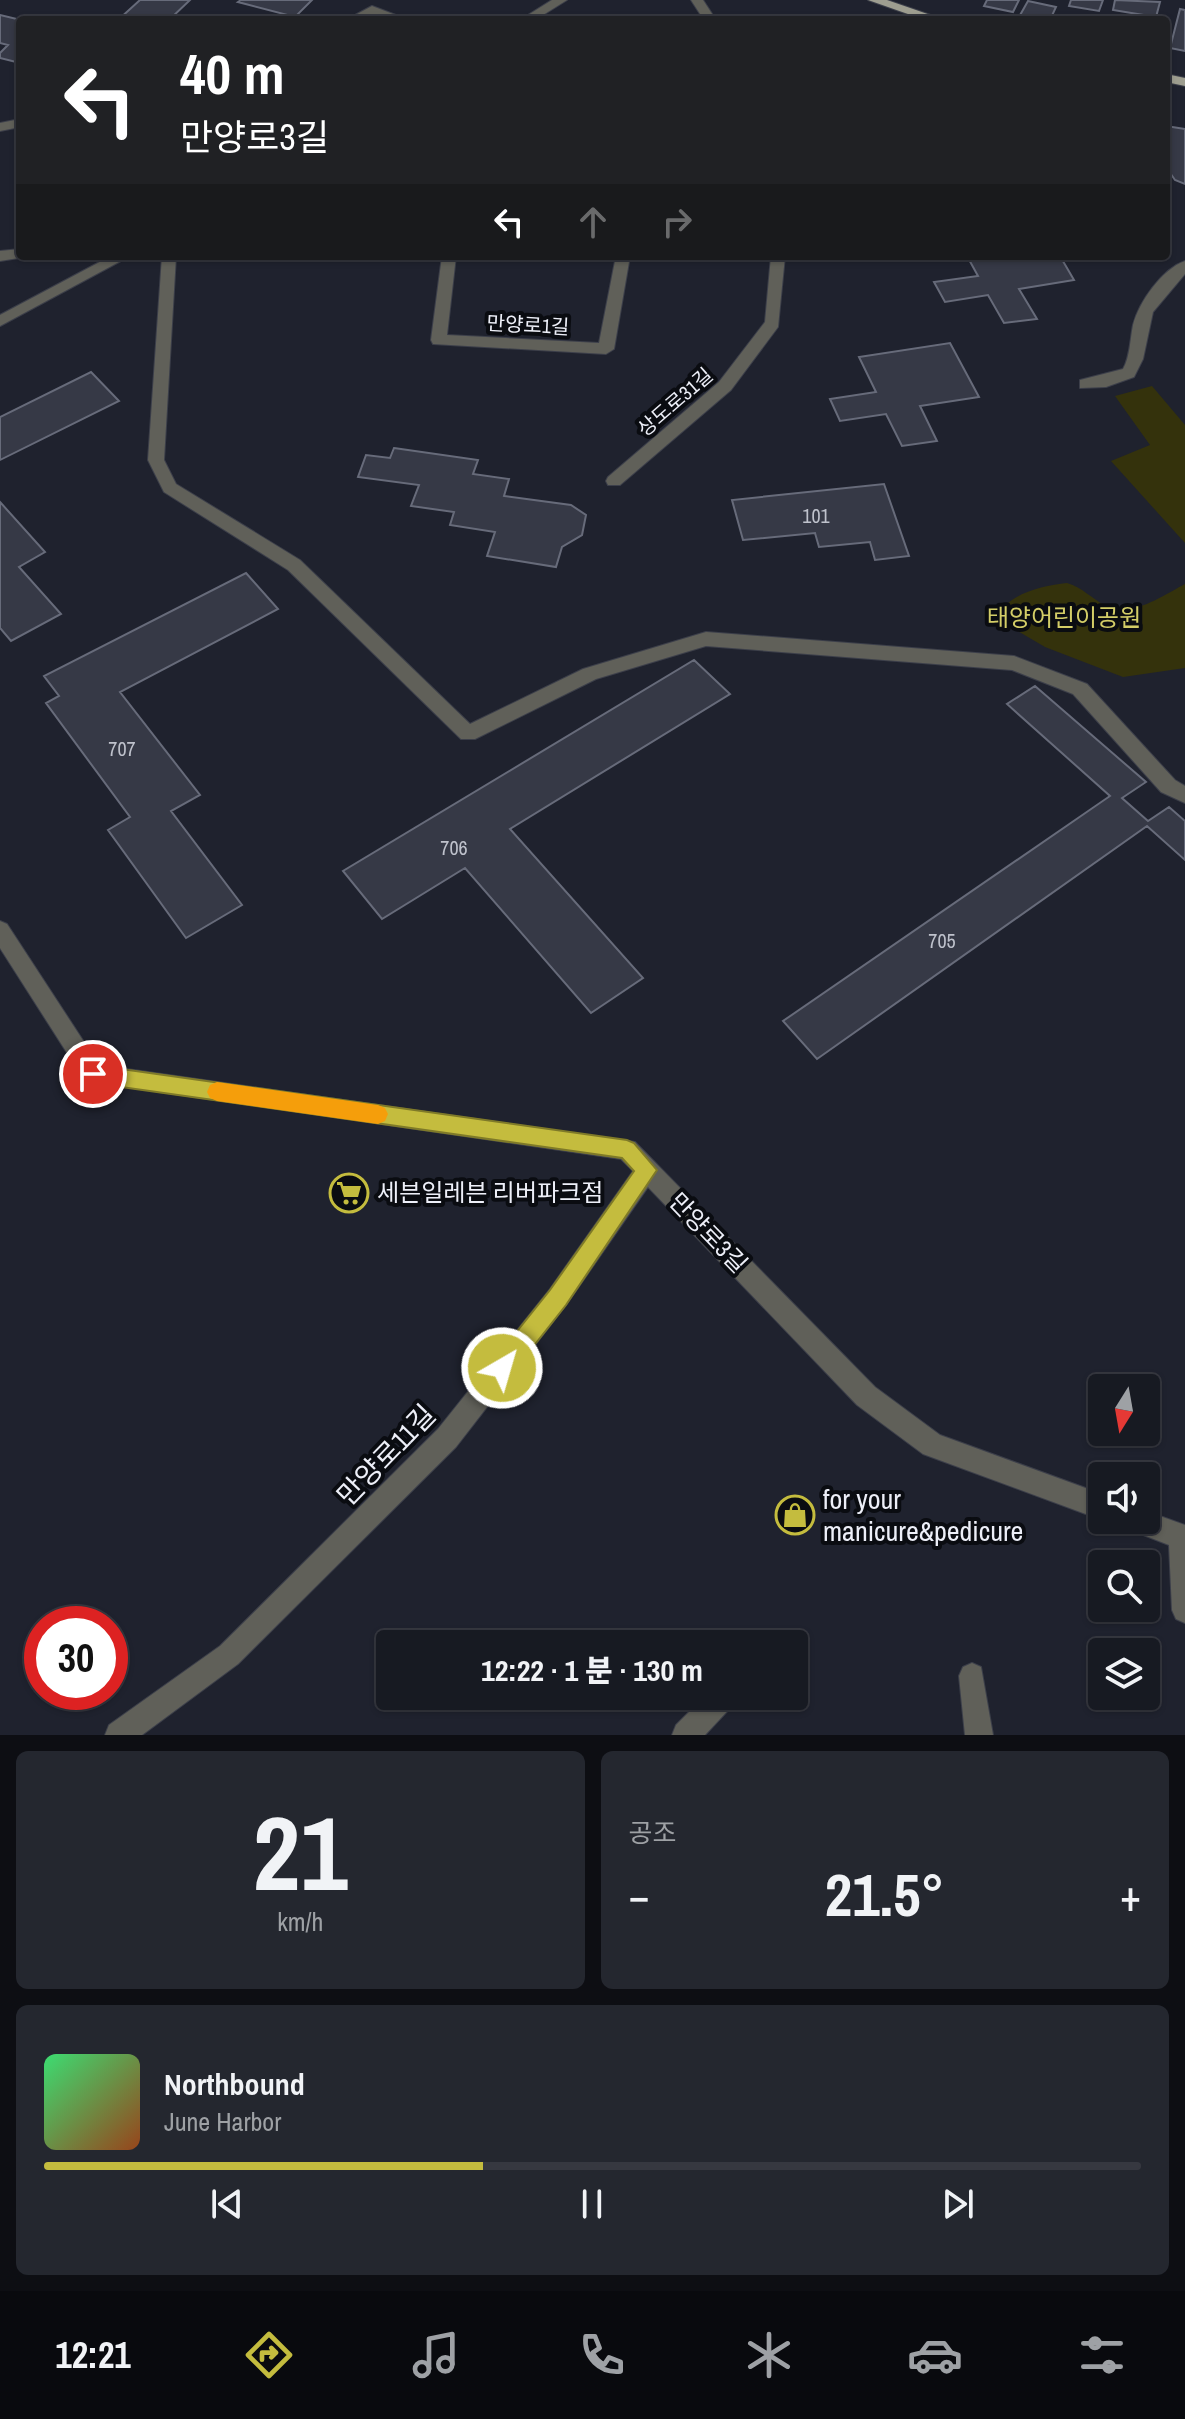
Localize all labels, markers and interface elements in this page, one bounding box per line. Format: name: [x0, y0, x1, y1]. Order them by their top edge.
text: 40 m: [180, 36, 285, 111]
icon: left: [48, 48, 152, 152]
text: 만양로3길: [180, 113, 329, 161]
icon: left: [487, 200, 531, 244]
icon: ahead: [571, 200, 615, 244]
icon: right: [655, 200, 699, 244]
street label: 만양로1길: [486, 309, 570, 340]
street label: 상도로31길: [631, 361, 718, 442]
house number: 101: [802, 502, 830, 529]
park label: 태양어린이공원: [987, 601, 1141, 633]
house number: 707: [108, 735, 136, 762]
house number: 706: [440, 834, 468, 861]
house number: 705: [928, 927, 956, 954]
pin: [59, 1040, 127, 1108]
icon: arrive: [71, 1052, 115, 1096]
supermarket icon: 세븐일레븐 리버파크점: [328, 1172, 370, 1214]
place label: 세븐일레븐 리버파크점: [377, 1176, 603, 1208]
street label: 만양로3길: [663, 1185, 755, 1279]
position arrow: [460, 1326, 544, 1410]
north arrow: [1088, 1374, 1160, 1446]
map controls: [1088, 1374, 1160, 1710]
street label: 만양로11길: [328, 1396, 444, 1514]
button: sound: [1088, 1462, 1160, 1534]
place label: for your manicure&pedicure: [823, 1480, 1023, 1550]
shop icon: for your manicure&pedicure: [774, 1494, 816, 1536]
button: search: [1088, 1550, 1160, 1622]
speed limit sign: 30: [24, 1606, 128, 1710]
button: layers: [1088, 1638, 1160, 1710]
text: 12:22 · 1 분 · 130 m: [481, 1650, 703, 1690]
text: 21: [253, 1782, 348, 1922]
text: 공조: [629, 1815, 676, 1850]
text: 21.5°: [825, 1854, 945, 1935]
text: −: [629, 1865, 650, 1925]
text: +: [1120, 1865, 1141, 1925]
text: km/h: [277, 1904, 323, 1939]
text: Northbound: [164, 2064, 305, 2104]
text: June Harbor: [164, 2104, 281, 2139]
icon: previous: [205, 2182, 249, 2226]
icon: pause: [570, 2182, 614, 2226]
icon: next: [936, 2182, 980, 2226]
icon: directions: [241, 2327, 297, 2383]
icon: music: [408, 2327, 464, 2383]
icon: phone: [574, 2327, 630, 2383]
icon: climate: [741, 2327, 797, 2383]
icon: car: [907, 2327, 963, 2383]
icon: filters: [1074, 2327, 1130, 2383]
text: 12:21: [55, 2331, 131, 2379]

